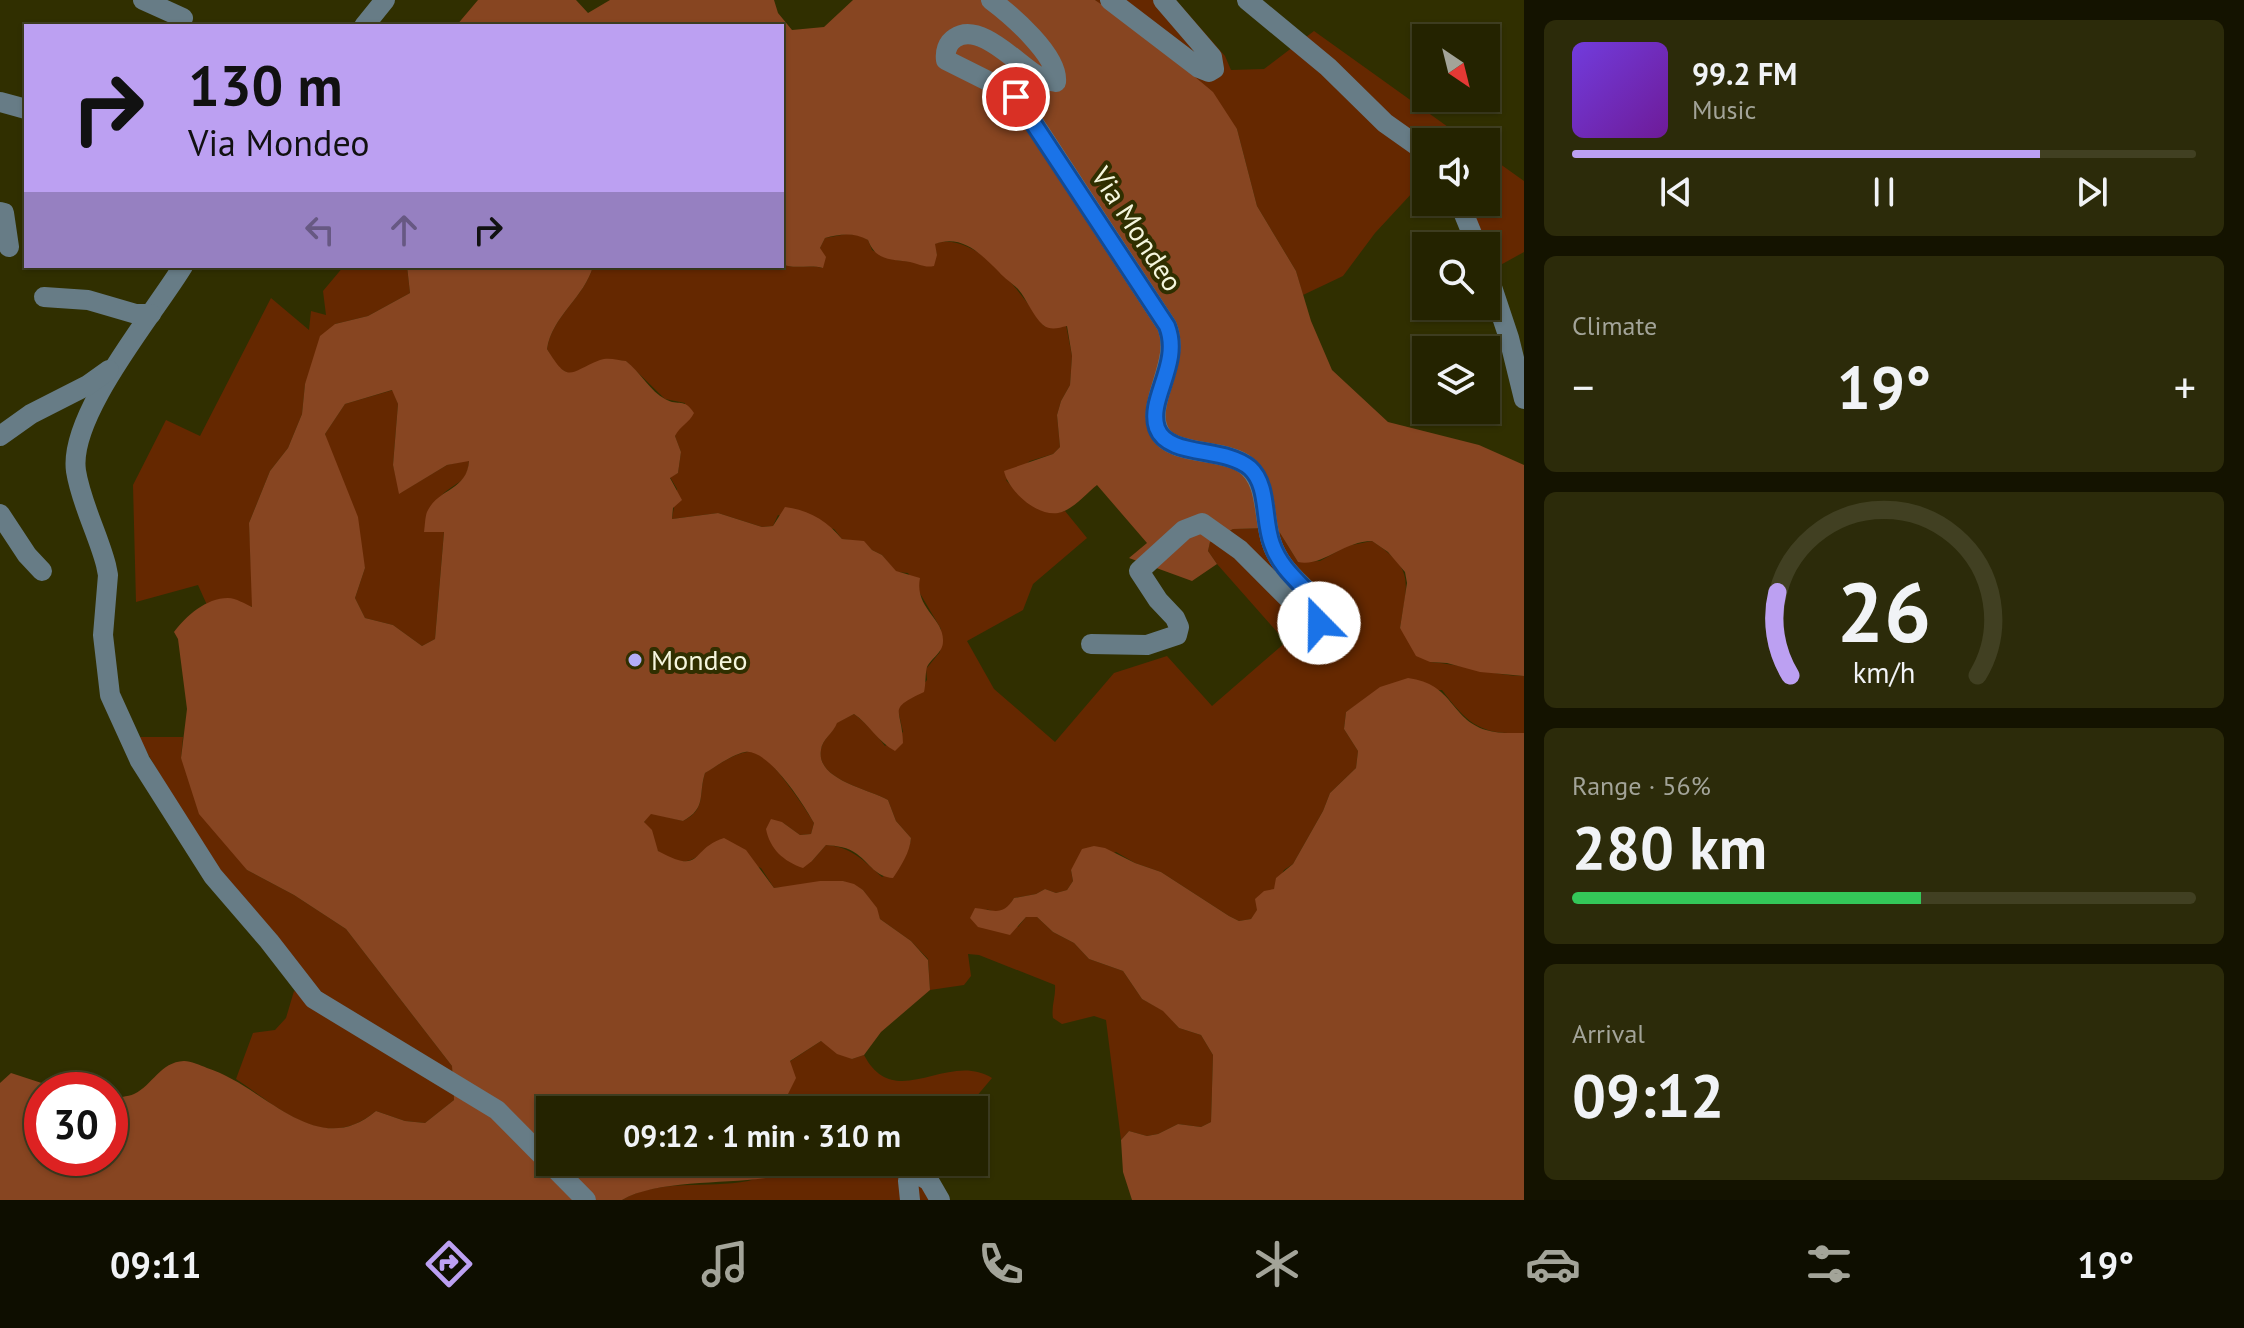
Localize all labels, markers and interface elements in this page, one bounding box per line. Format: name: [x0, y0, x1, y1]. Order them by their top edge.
north arrow: [1412, 24, 1500, 112]
map controls: [1412, 24, 1500, 424]
text: 130 m: [188, 49, 343, 121]
text: 99.2 FM: [1692, 54, 1797, 93]
icon: right: [56, 56, 160, 160]
pin: [982, 63, 1050, 131]
icon: arrive: [994, 75, 1038, 119]
text: Music: [1692, 93, 1756, 126]
text: Via Mondeo: [188, 119, 370, 166]
button: sound: [1412, 128, 1500, 216]
street label: Via Mondeo: [1083, 159, 1191, 298]
icon: previous: [1654, 170, 1698, 214]
icon: pause: [1862, 170, 1906, 214]
icon: next: [2070, 170, 2114, 214]
icon: left: [298, 208, 342, 252]
icon: ahead: [382, 208, 426, 252]
icon: right: [466, 208, 510, 252]
button: search: [1412, 232, 1500, 320]
text: Climate: [1572, 309, 1657, 342]
button: layers: [1412, 336, 1500, 424]
text: 19°: [1837, 348, 1931, 426]
text: −: [1572, 358, 1594, 415]
text: +: [2174, 358, 2196, 415]
text: 26: [1837, 557, 1931, 665]
position arrow: [1277, 581, 1361, 665]
place label: Mondeo: [651, 641, 747, 678]
marker: Mondeo: [626, 651, 644, 669]
text: km/h: [1853, 654, 1915, 691]
text: Range · 56%: [1572, 769, 1711, 802]
text: 280 km: [1572, 808, 1767, 886]
text: Arrival: [1572, 1017, 1645, 1050]
text: 09:12: [1572, 1056, 1724, 1134]
speed limit sign: 30: [24, 1072, 128, 1176]
text: 09:12 · 1 min · 310 m: [623, 1116, 901, 1155]
icon: directions: [421, 1236, 477, 1292]
icon: music: [697, 1236, 753, 1292]
icon: phone: [973, 1236, 1029, 1292]
icon: climate: [1249, 1236, 1305, 1292]
icon: car: [1525, 1236, 1581, 1292]
icon: filters: [1801, 1236, 1857, 1292]
text: 09:11: [110, 1241, 201, 1288]
text: 19°: [2077, 1241, 2134, 1288]

